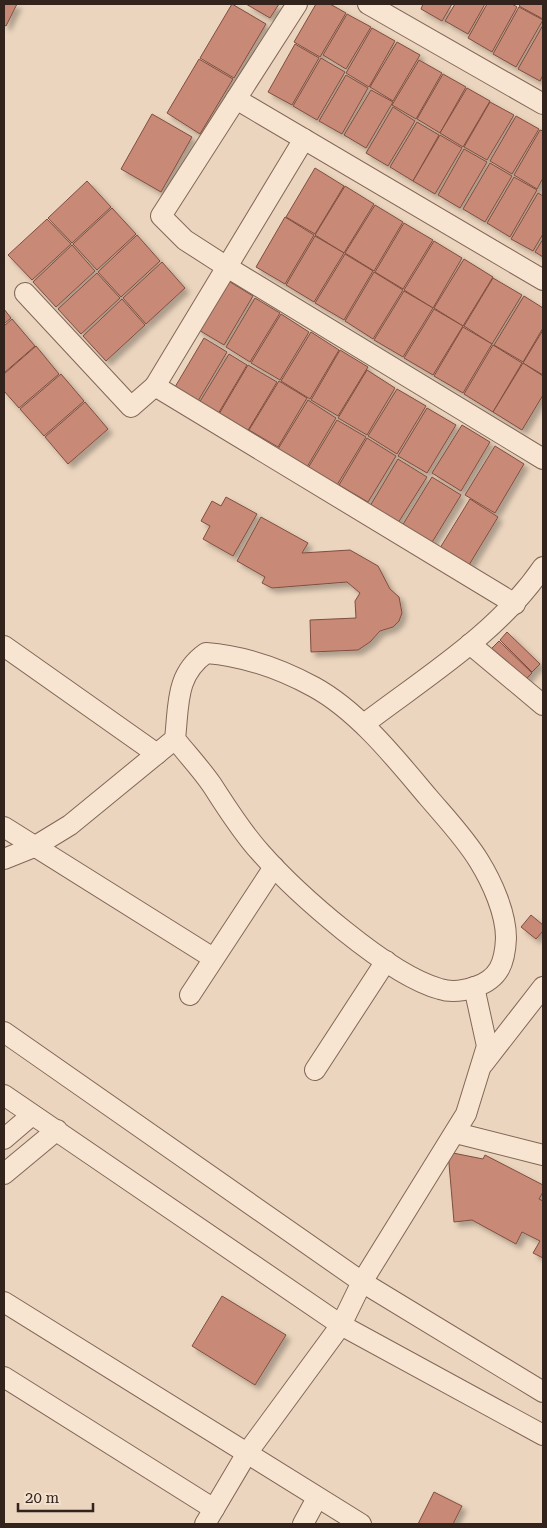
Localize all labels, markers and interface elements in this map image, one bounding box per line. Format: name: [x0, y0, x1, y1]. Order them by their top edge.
scale bar: [18, 1480, 92, 1512]
text: 20 m: [25, 1489, 60, 1507]

